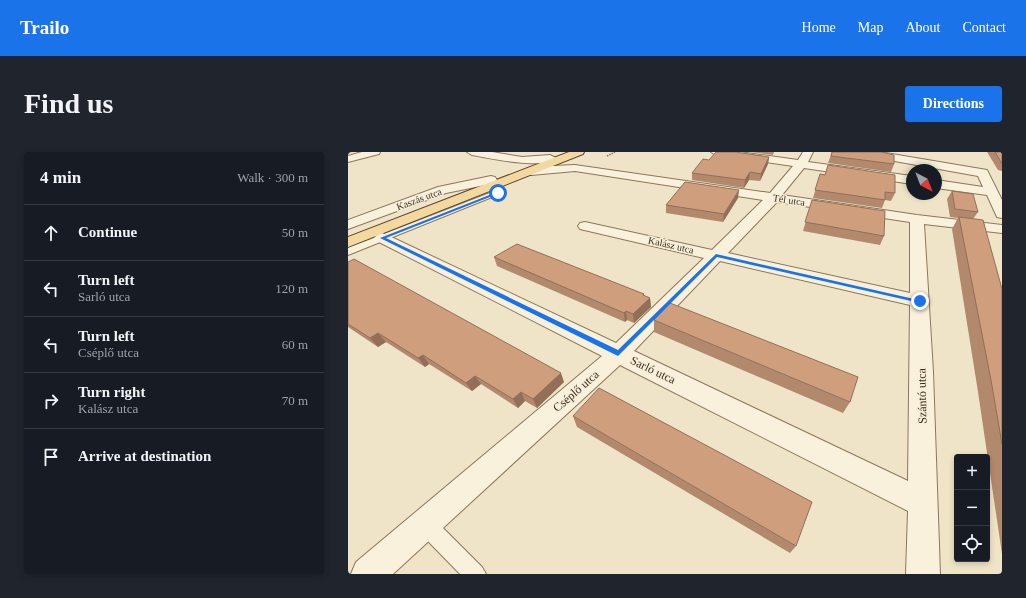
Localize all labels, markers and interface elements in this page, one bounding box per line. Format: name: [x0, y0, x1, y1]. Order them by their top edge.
text: Trailo: [20, 17, 69, 38]
text: Home: [802, 20, 836, 35]
text: Map: [858, 20, 883, 35]
text: About: [905, 20, 940, 35]
text: Contact: [962, 20, 1006, 35]
button: Directions: [905, 86, 1002, 122]
text: Find us: [24, 88, 114, 119]
north arrow: [906, 164, 942, 200]
text: 4 min: [40, 168, 81, 187]
text: Walk · 300 m: [237, 170, 308, 185]
route start: [489, 184, 507, 202]
street label: Kaszás utca: [395, 186, 444, 212]
street label: Tél utca: [772, 192, 806, 208]
icon: ahead: [40, 222, 62, 244]
text: Continue: [78, 224, 137, 240]
text: 50 m: [282, 225, 308, 240]
street label: Kalász utca: [647, 234, 695, 256]
text: Turn left: [78, 272, 135, 288]
icon: left: [40, 278, 62, 300]
text: 120 m: [275, 281, 308, 296]
text: Sarló utca: [78, 289, 130, 304]
route end: [911, 292, 929, 310]
text: Turn left: [78, 328, 135, 344]
icon: left: [40, 334, 62, 356]
text: 60 m: [282, 337, 308, 352]
text: Cséplő utca: [78, 345, 139, 360]
street label: Sarló utca: [628, 353, 678, 387]
street label: Cséplő utca: [550, 367, 602, 415]
street label: Szántó utca: [915, 367, 929, 424]
text: Turn right: [78, 384, 145, 400]
icon: right: [40, 390, 62, 412]
text: 70 m: [282, 393, 308, 408]
text: Kalász utca: [78, 401, 138, 416]
icon: arrive: [40, 446, 62, 468]
text: Arrive at destination: [78, 448, 211, 464]
map controls: [954, 454, 990, 562]
button: +: [954, 454, 990, 490]
button: −: [954, 490, 990, 526]
button: locate: [954, 526, 990, 562]

